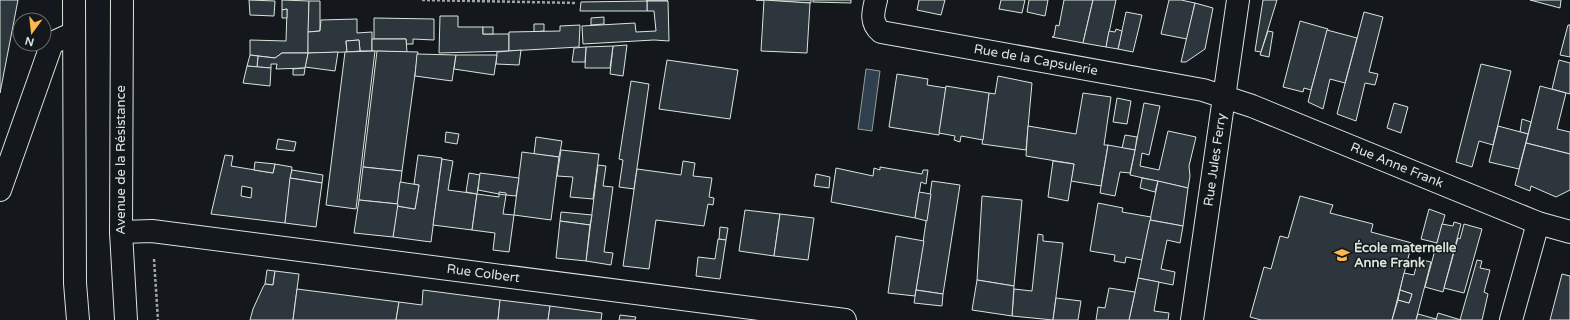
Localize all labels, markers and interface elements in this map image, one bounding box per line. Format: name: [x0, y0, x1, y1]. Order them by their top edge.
north arrow: [12, 12, 52, 52]
text: N: [24, 34, 35, 49]
street label: Rue de la Capsulerie: [973, 41, 1099, 79]
street label: Avenue de la Résistance: [113, 85, 129, 235]
street label: Rue Jules Ferry: [1200, 112, 1230, 207]
street label: Rue Anne Frank: [1348, 139, 1446, 191]
place label: École maternelle Anne Frank: [1354, 239, 1457, 271]
school or university icon: École maternelle Anne Frank: [1333, 246, 1351, 264]
street label: Rue Colbert: [446, 261, 521, 286]

